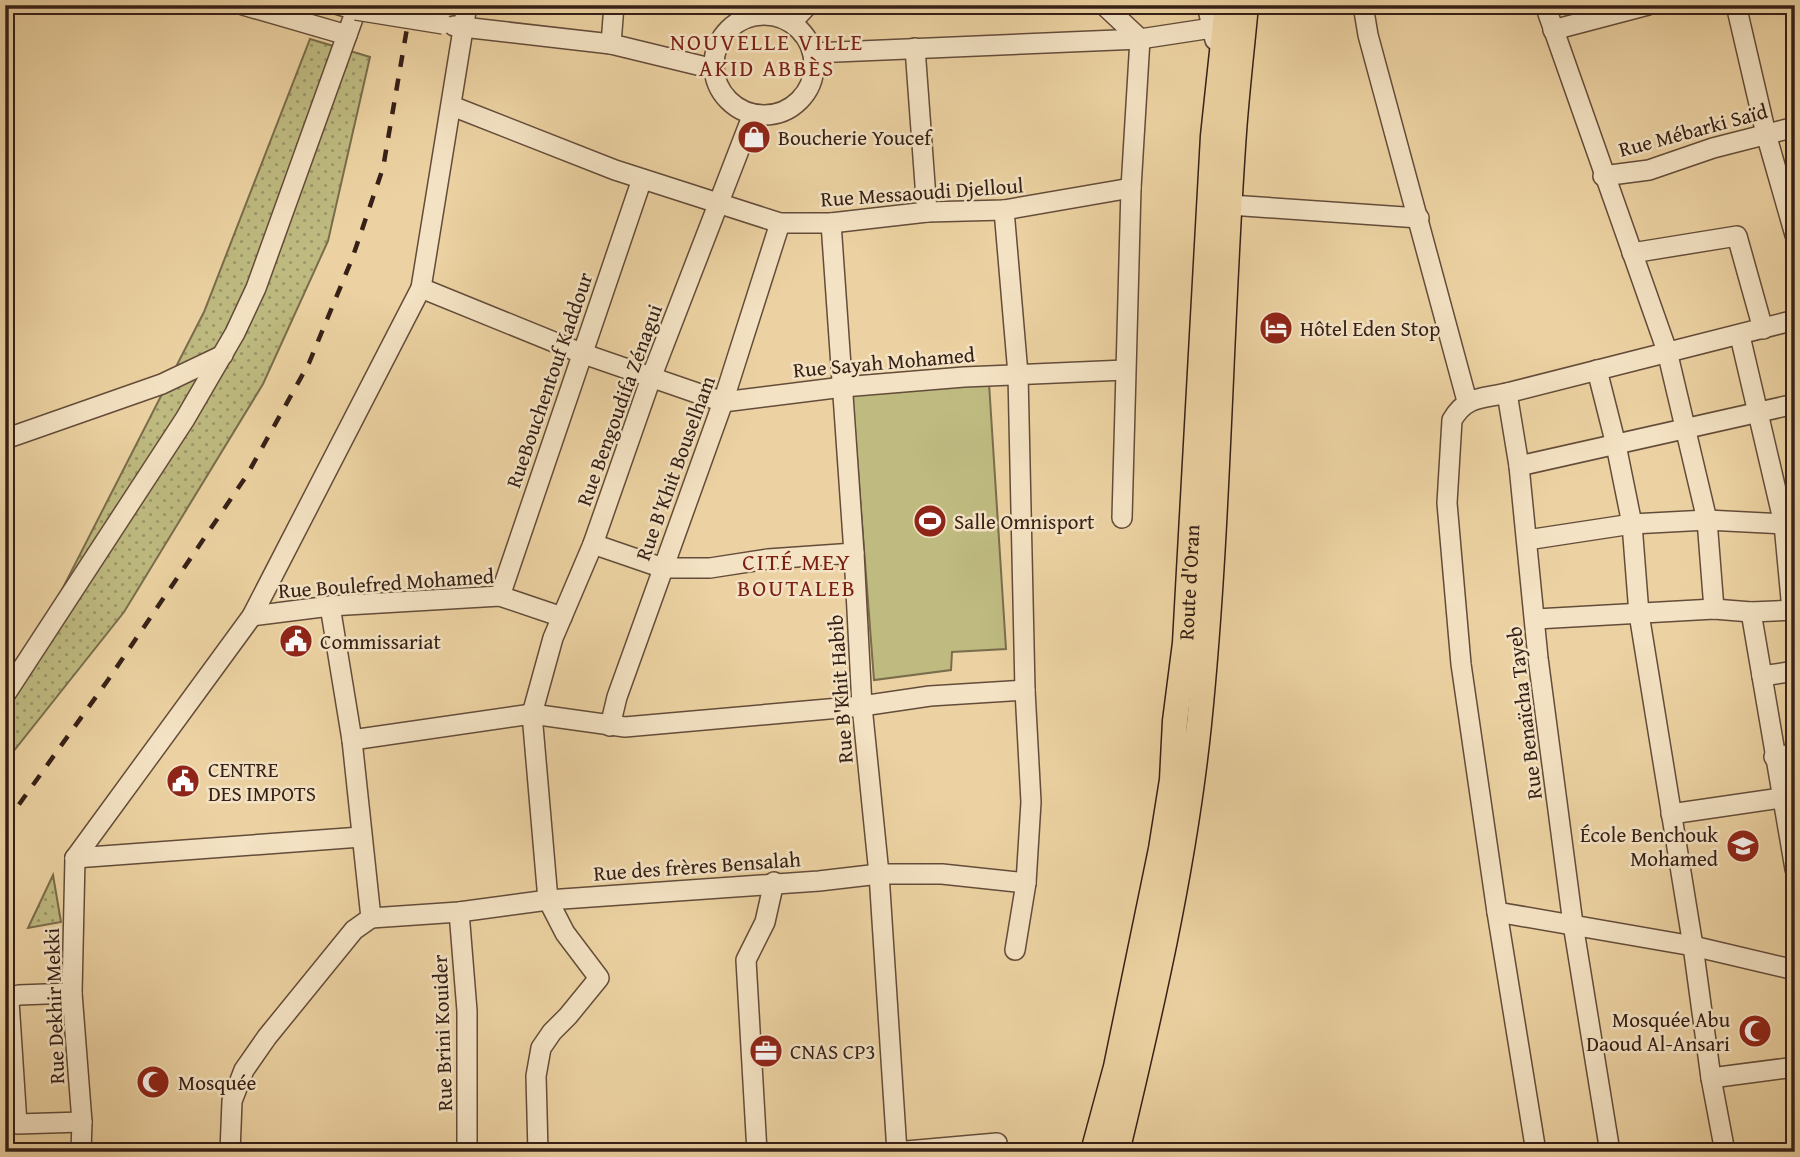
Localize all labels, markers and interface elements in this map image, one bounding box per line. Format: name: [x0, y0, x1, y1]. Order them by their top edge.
district label: NOUVELLE VILLE AKID ABBÈS: [670, 25, 864, 84]
street label: Rue Mébarki Saïd: [1615, 95, 1772, 165]
shop icon: Boucherie Youcef: [735, 118, 773, 156]
place label: Boucherie Youcef: [778, 122, 933, 153]
street label: Rue Messaoudi Djelloul: [819, 169, 1025, 215]
street label: RueBouchentouf Kaddour: [498, 268, 601, 492]
street label: Rue Bengoudifa Zénagui: [568, 300, 670, 510]
hotel icon: Hôtel Eden Stop: [1257, 309, 1295, 347]
place label: Hôtel Eden Stop: [1300, 313, 1440, 344]
street label: Rue Sayah Mohamed: [792, 339, 977, 385]
street label: Rue B'Khit Bouselham: [627, 371, 723, 565]
sports icon: Salle Omnisport: [911, 502, 949, 540]
place label: Salle Omnisport: [954, 506, 1095, 537]
street label: Route d'Oran: [1170, 524, 1207, 641]
district label: CITÉ MEY BOUTALEB: [737, 545, 857, 604]
street label: Rue Boulefred Mohamed: [277, 560, 496, 606]
street label: Rue B'Khit Habib: [819, 614, 861, 764]
public building icon: Commissariat: [277, 622, 315, 660]
street label: Rue Benaïcha Tayeb: [1498, 625, 1550, 801]
place label: Commissariat: [320, 626, 441, 657]
place label: CENTRE DES IMPOTS: [208, 754, 316, 809]
public building icon: CENTRE DES IMPOTS: [164, 762, 202, 800]
place label: École Benchouk Mohamed: [1580, 819, 1719, 874]
school or university icon: École Benchouk Mohamed: [1724, 827, 1762, 865]
street label: Rue des frères Bensalah: [592, 843, 802, 889]
street label: Rue Dekhir Mekki: [36, 927, 72, 1085]
street label: Rue Brini Kouider: [424, 954, 460, 1112]
place label: Mosquée Abu Daoud Al-Ansari: [1586, 1004, 1731, 1059]
mosque icon: Mosquée Abu Daoud Al-Ansari: [1736, 1012, 1774, 1050]
office icon: CNAS CP3: [747, 1032, 785, 1070]
place label: CNAS CP3: [790, 1036, 876, 1067]
mosque icon: Mosquée: [134, 1063, 172, 1101]
place label: Mosquée: [178, 1067, 257, 1098]

